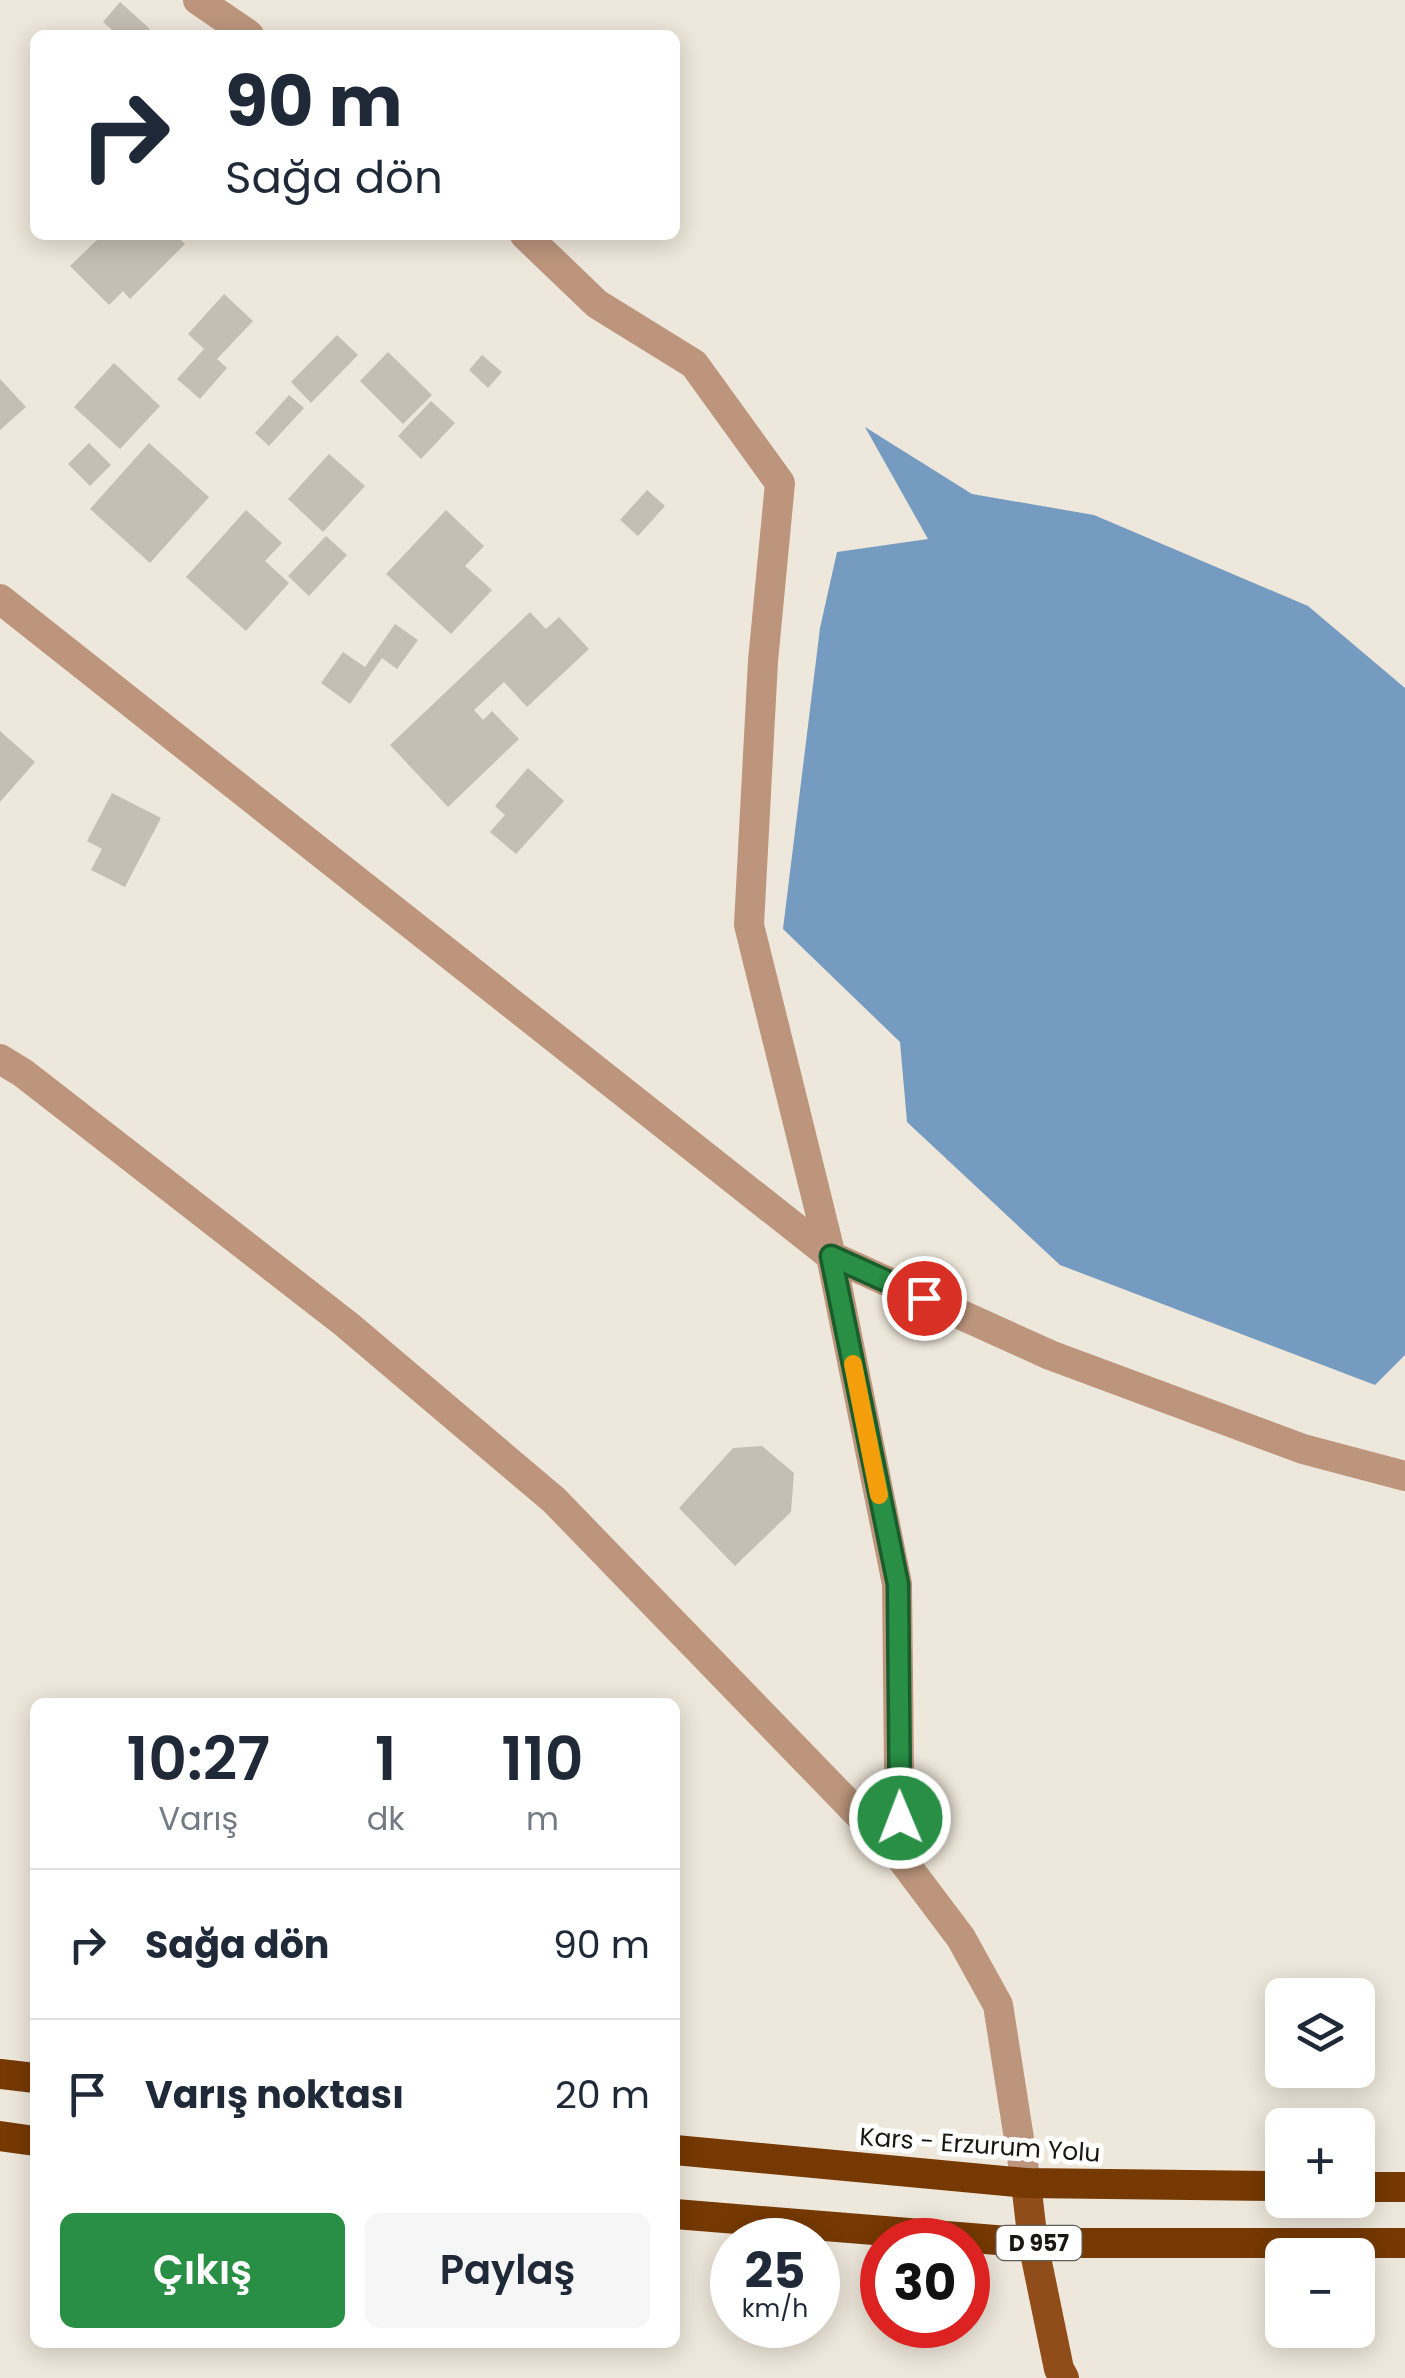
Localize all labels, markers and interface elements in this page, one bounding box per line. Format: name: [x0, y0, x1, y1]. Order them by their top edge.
text: 90 m: [225, 52, 403, 151]
icon: right: [60, 70, 190, 200]
text: Sağa dön: [225, 146, 443, 209]
pin: [882, 1256, 967, 1341]
icon: arrive: [897, 1271, 952, 1326]
text: 10:27: [127, 1717, 270, 1801]
text: 1: [375, 1717, 397, 1801]
text: 110: [501, 1717, 583, 1801]
position arrow: [848, 1766, 952, 1870]
text: Varış: [158, 1796, 238, 1841]
text: dk: [367, 1796, 405, 1841]
text: m: [526, 1796, 559, 1841]
icon: right: [60, 1917, 115, 1972]
text: Sağa dön: [145, 1918, 329, 1971]
text: 90 m: [553, 1918, 650, 1971]
map controls: [1265, 1978, 1375, 2348]
button: layers: [1265, 1978, 1375, 2088]
icon: arrive: [60, 2067, 115, 2122]
text: Varış noktası: [145, 2068, 404, 2121]
text: 20 m: [555, 2068, 650, 2121]
button: +: [1265, 2108, 1375, 2218]
street label: Kars - Erzurum Yolu: [858, 2119, 1102, 2171]
button: Çıkış: [60, 2213, 345, 2328]
button: Paylaş: [365, 2213, 650, 2328]
speed limit sign: 30: [860, 2218, 990, 2348]
road number: D 957: [996, 2226, 1082, 2260]
text: 25: [744, 2235, 806, 2306]
button: −: [1265, 2238, 1375, 2348]
text: km/h: [742, 2291, 808, 2326]

